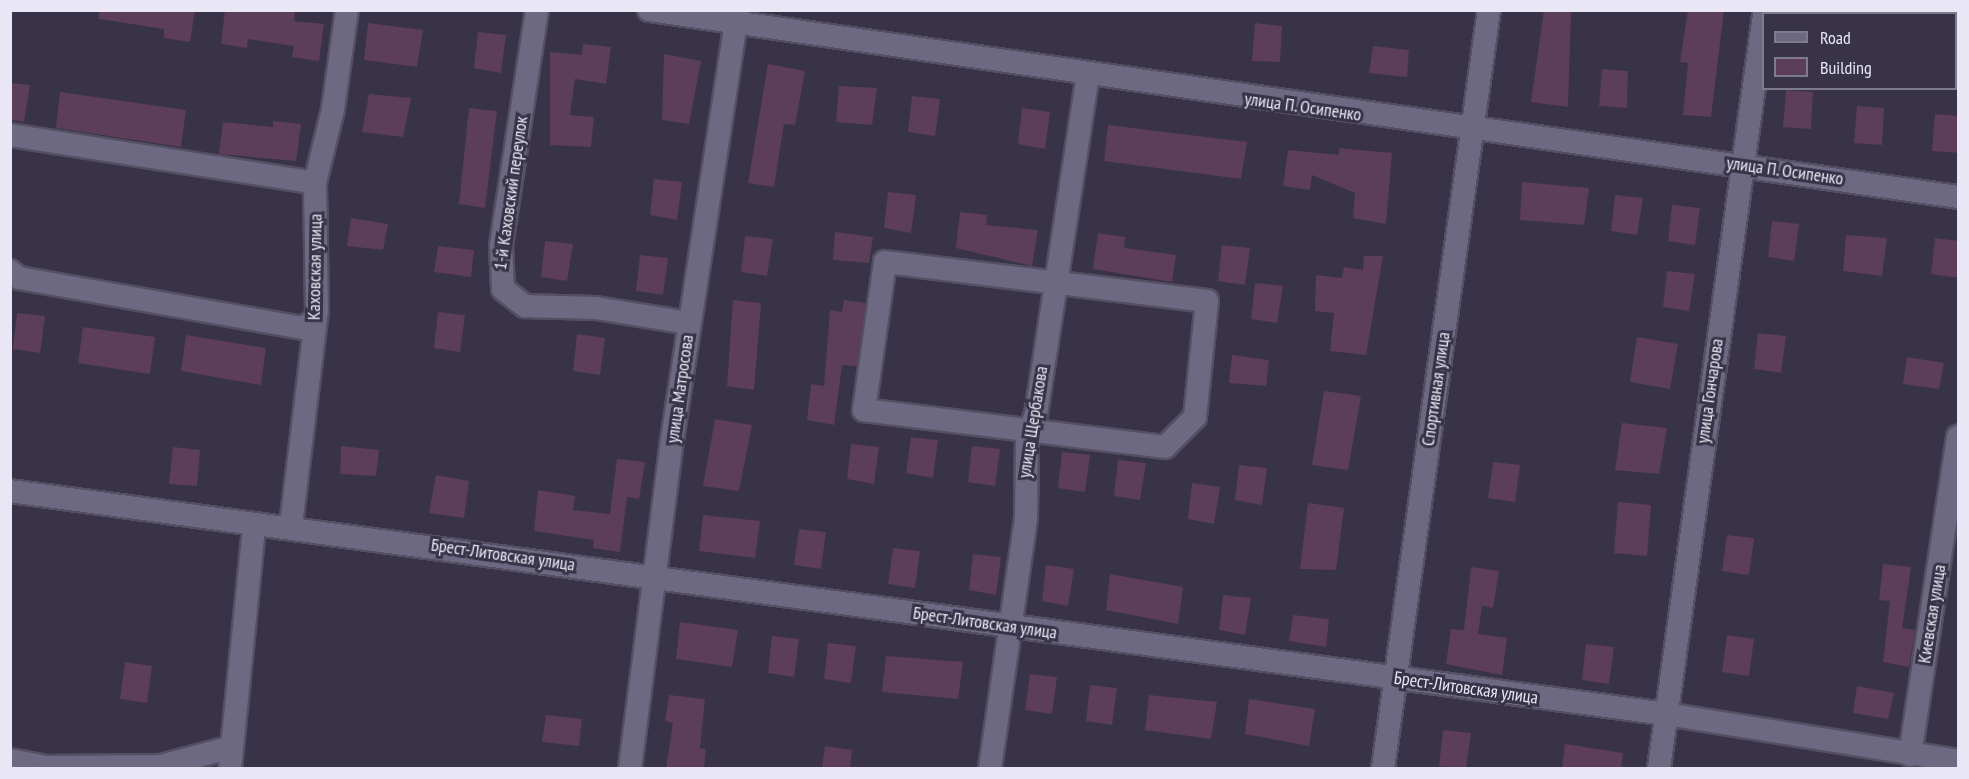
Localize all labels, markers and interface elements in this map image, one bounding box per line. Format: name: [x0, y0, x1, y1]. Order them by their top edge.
legend: [1762, 12, 1957, 90]
text: Road: [1820, 26, 1851, 49]
text: Building: [1820, 56, 1872, 79]
street label: улица П. Осипенко: [1243, 88, 1363, 126]
street label: 1-й Каховский переулок: [490, 115, 532, 271]
street label: улица П. Осипенко: [1725, 152, 1845, 190]
street label: Каховская улица: [303, 214, 327, 320]
street label: Спортивная улица: [1417, 331, 1455, 447]
street label: улица Матросова: [662, 333, 698, 445]
street label: улица Гончарова: [1692, 337, 1728, 445]
street label: улица Щербакова: [1013, 364, 1053, 480]
street label: Брест-Литовская улица: [430, 534, 576, 576]
street label: Киевская улица: [1914, 563, 1950, 665]
street label: Брест-Литовская улица: [912, 602, 1058, 644]
street label: Брест-Литовская улица: [1393, 667, 1539, 709]

